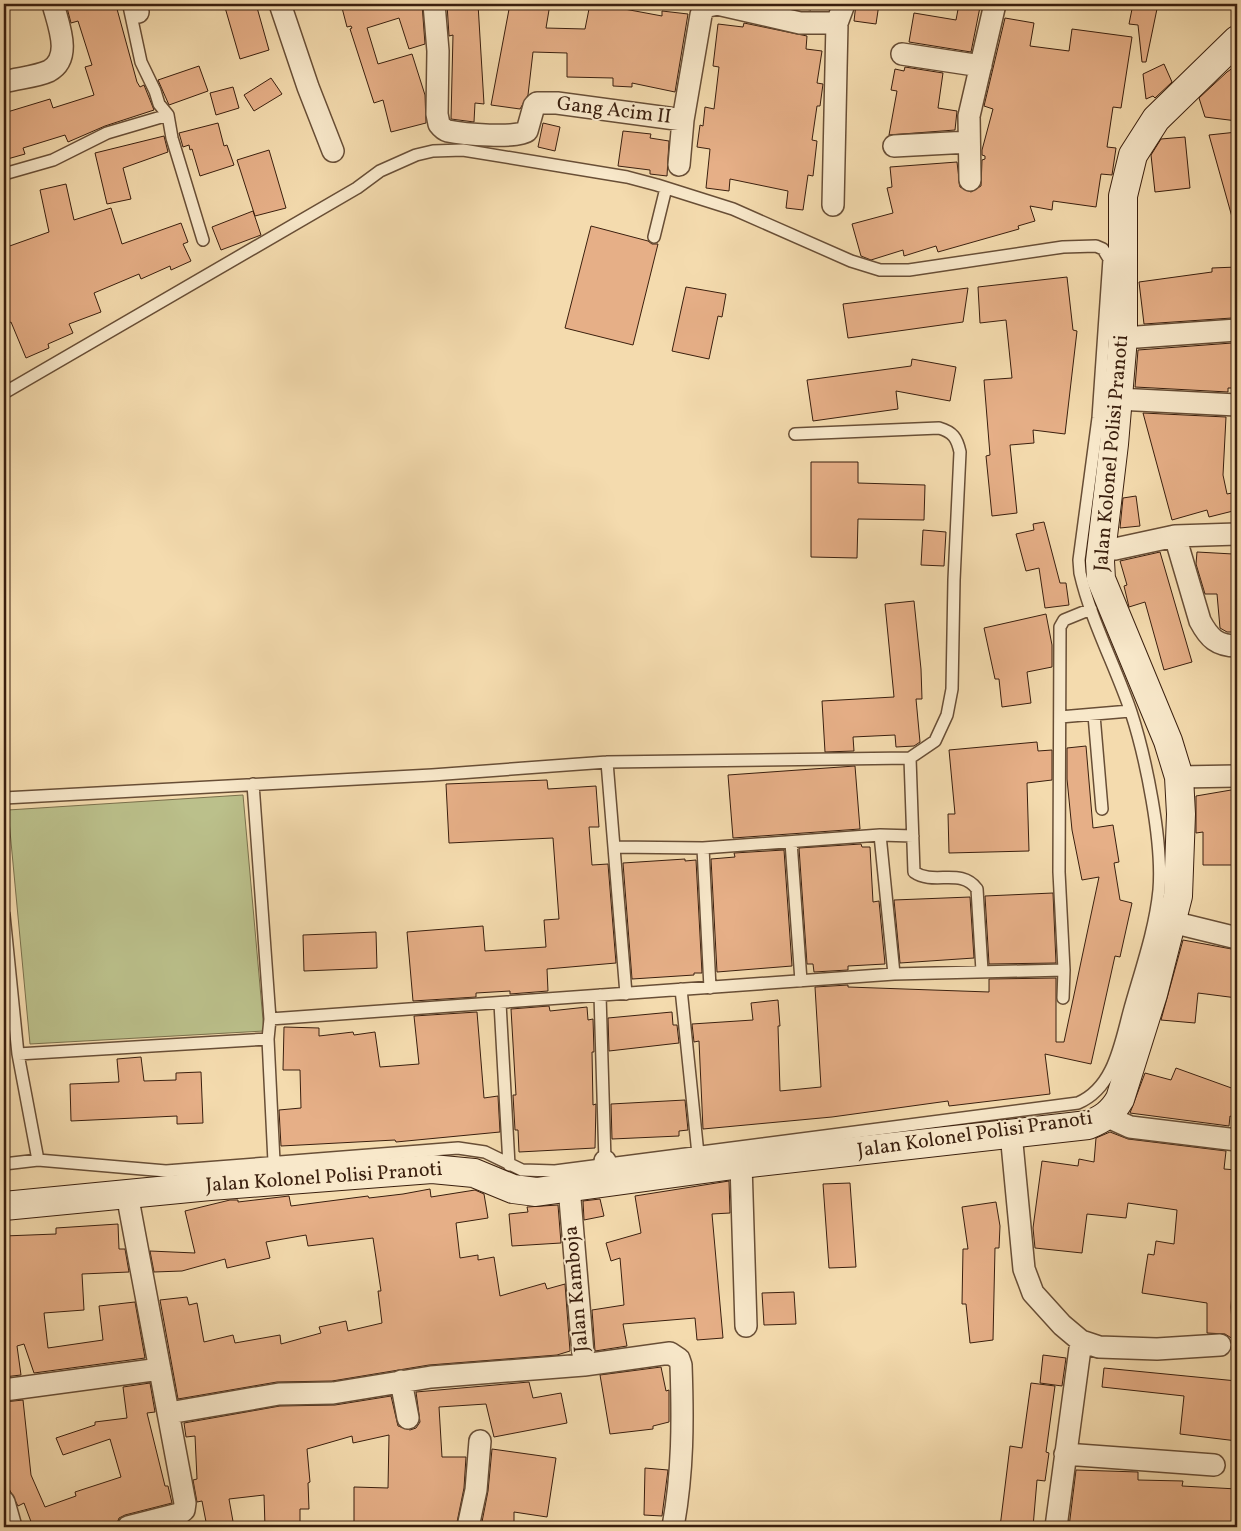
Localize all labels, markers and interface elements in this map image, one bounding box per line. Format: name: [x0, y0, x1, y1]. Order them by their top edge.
street label: Gang Acim II: [555, 90, 673, 132]
street label: Jalan Kolonel Polisi Pranoti: [1088, 333, 1136, 573]
street label: Jalan Kolonel Polisi Pranoti: [855, 1105, 1095, 1165]
street label: Jalan Kolonel Polisi Pranoti: [205, 1156, 443, 1200]
street label: Jalan Kamboja: [558, 1225, 596, 1353]

